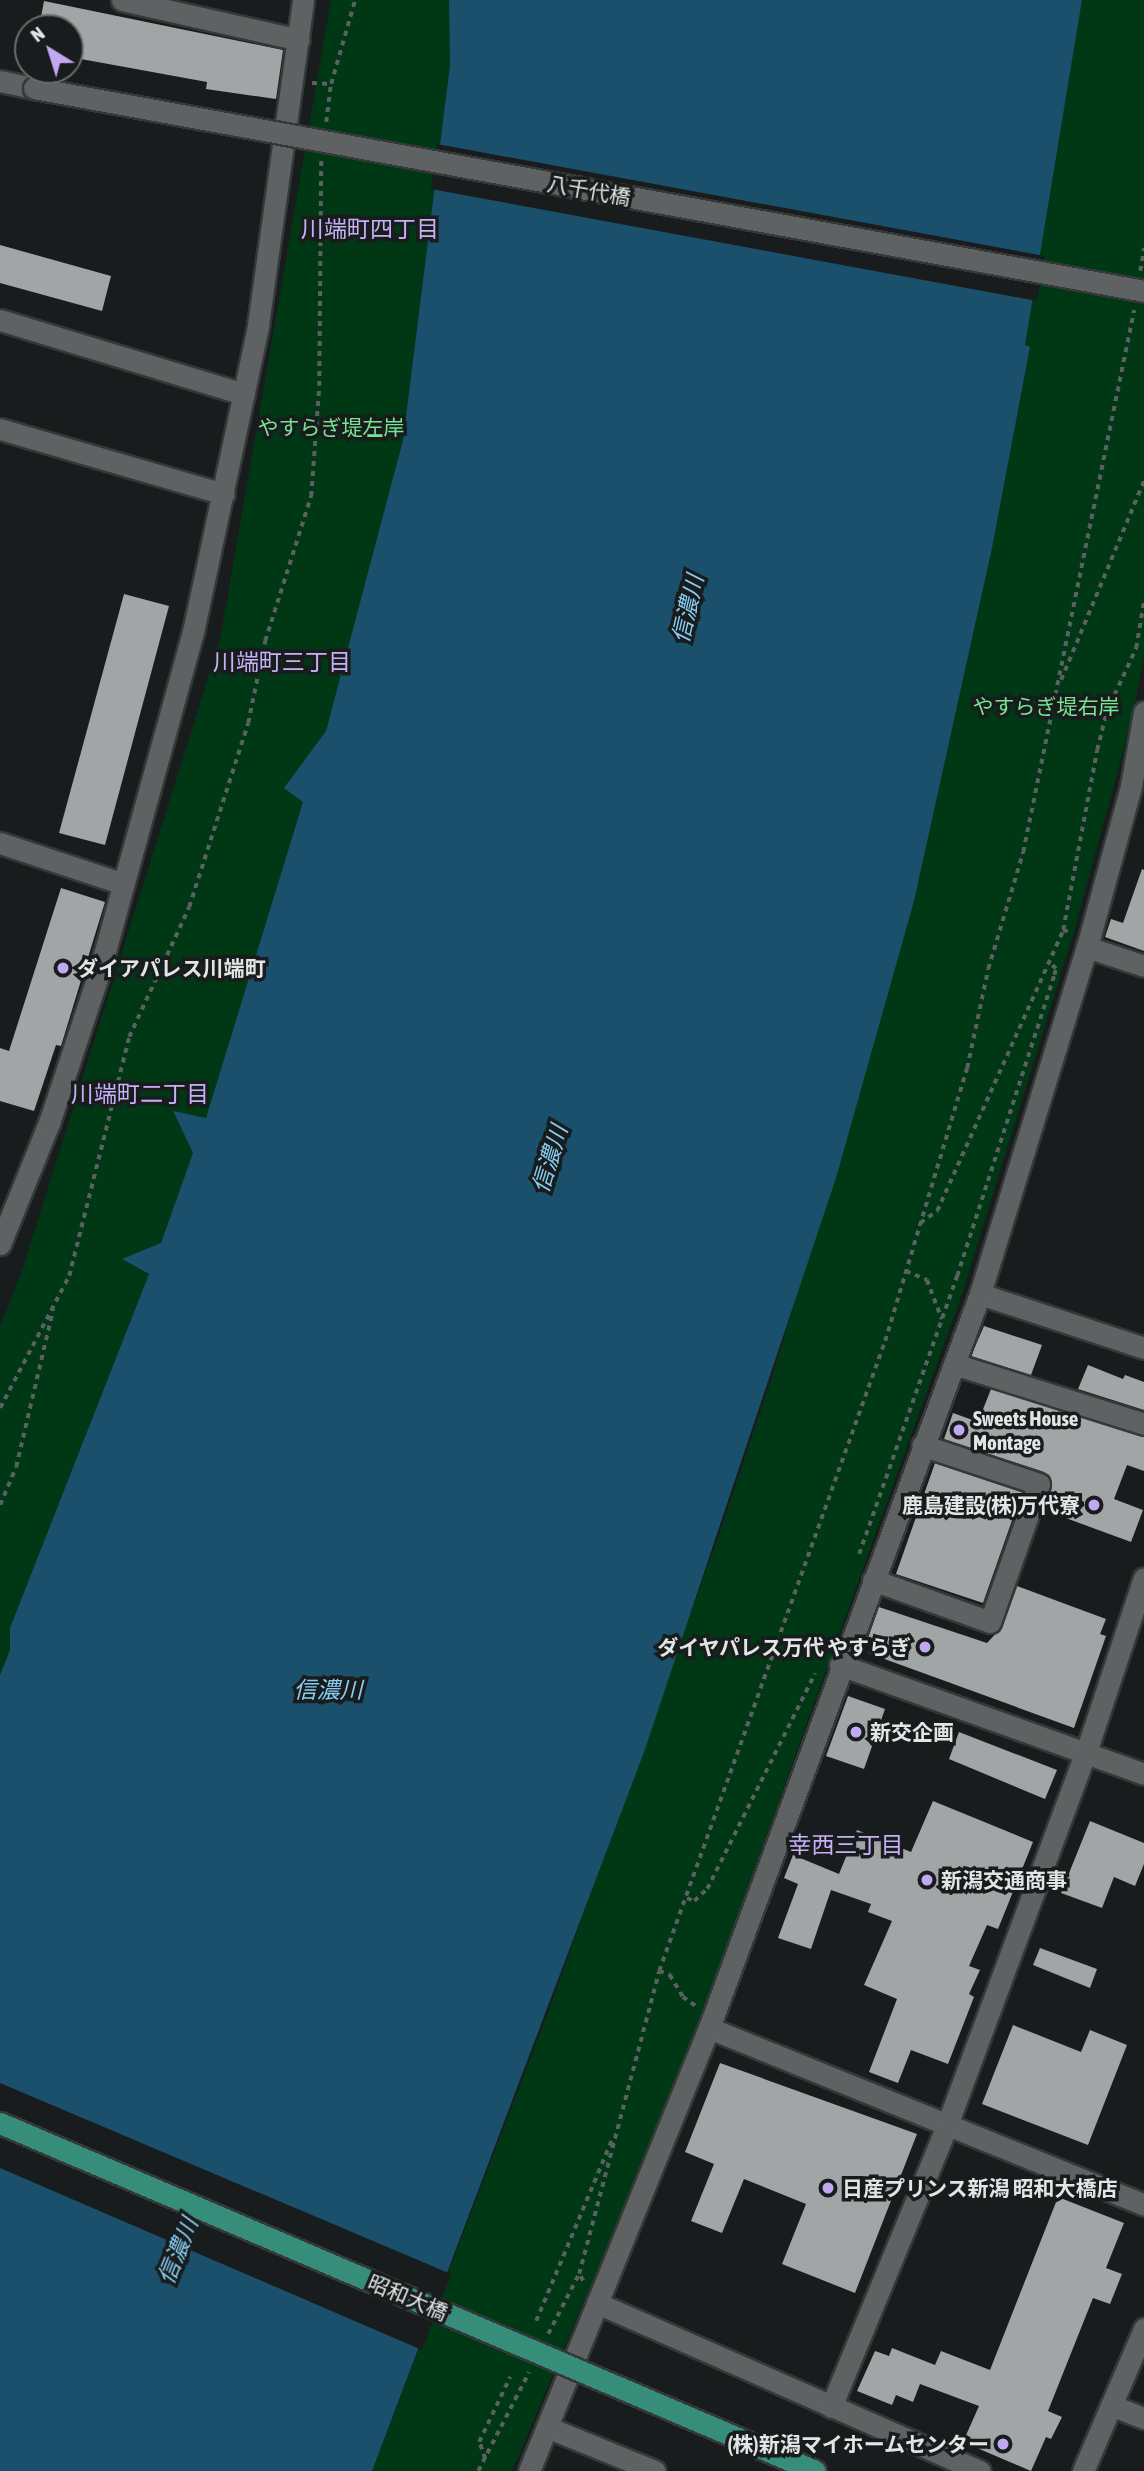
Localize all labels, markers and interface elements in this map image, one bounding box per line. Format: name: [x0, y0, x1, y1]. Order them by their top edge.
north arrow: [14, 14, 84, 84]
text: N: [26, 22, 48, 46]
street label: 八千代橋: [545, 170, 633, 210]
district label: 川端町四丁目: [301, 215, 439, 243]
park label: やすらぎ堤左岸: [258, 414, 404, 440]
water label: 信濃川: [667, 572, 709, 646]
district label: 川端町三丁目: [213, 648, 351, 676]
park label: やすらぎ堤右岸: [973, 693, 1119, 719]
place label: ダイアパレス川端町: [77, 955, 266, 981]
marker: ダイアパレス川端町: [55, 960, 71, 976]
district label: 川端町二丁目: [71, 1080, 209, 1108]
water label: 信濃川: [527, 1122, 573, 1196]
place label: Sweets House Montage: [973, 1405, 1078, 1455]
marker: Sweets House Montage: [951, 1422, 967, 1438]
place label: 鹿島建設(株)万代寮: [902, 1492, 1080, 1518]
marker: 鹿島建設(株)万代寮: [1086, 1497, 1102, 1513]
place label: ダイヤパレス万代 やすらぎ: [656, 1634, 911, 1660]
marker: ダイヤパレス万代 やすらぎ: [917, 1639, 933, 1655]
water label: 信濃川: [294, 1676, 362, 1704]
place label: 新交企画: [870, 1719, 954, 1745]
marker: 新交企画: [848, 1724, 864, 1740]
district label: 幸西三丁目: [789, 1831, 903, 1859]
place label: 新潟交通商事: [941, 1867, 1067, 1893]
marker: 新潟交通商事: [919, 1872, 935, 1888]
place label: 日産プリンス新潟 昭和大橋店: [842, 2175, 1118, 2201]
marker: 日産プリンス新潟 昭和大橋店: [820, 2180, 836, 2196]
water label: 信濃川: [152, 2214, 204, 2288]
street label: 昭和大橋: [364, 2269, 452, 2325]
place label: (株)新潟マイホームセンター: [727, 2431, 989, 2457]
marker: (株)新潟マイホームセンター: [995, 2436, 1011, 2452]

